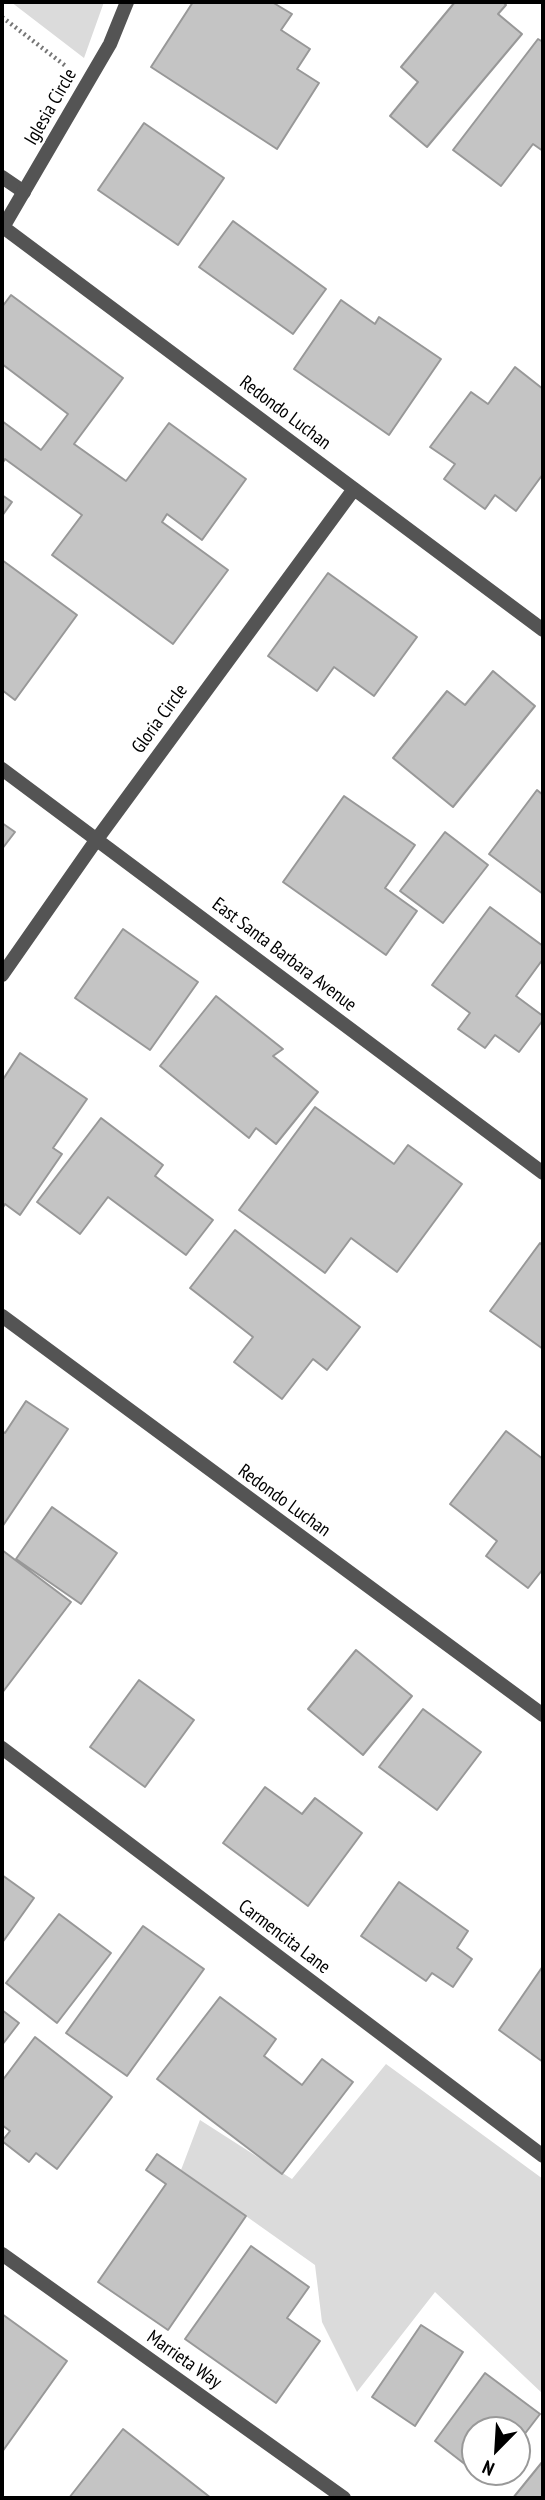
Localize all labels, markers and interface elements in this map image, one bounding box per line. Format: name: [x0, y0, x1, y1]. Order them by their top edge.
street label: Iglesia Circle: [20, 65, 82, 149]
street label: Redondo Luchan: [235, 371, 335, 455]
street label: Gloria Circle: [127, 680, 193, 758]
street label: East Santa Barbara Avenue: [207, 893, 361, 1017]
street label: Redondo Luchan: [233, 1460, 335, 1542]
street label: Carmencita Lane: [234, 1895, 334, 1979]
street label: Marrieta Way: [142, 2326, 226, 2394]
north arrow: [461, 2416, 531, 2486]
text: N: [479, 2455, 498, 2481]

